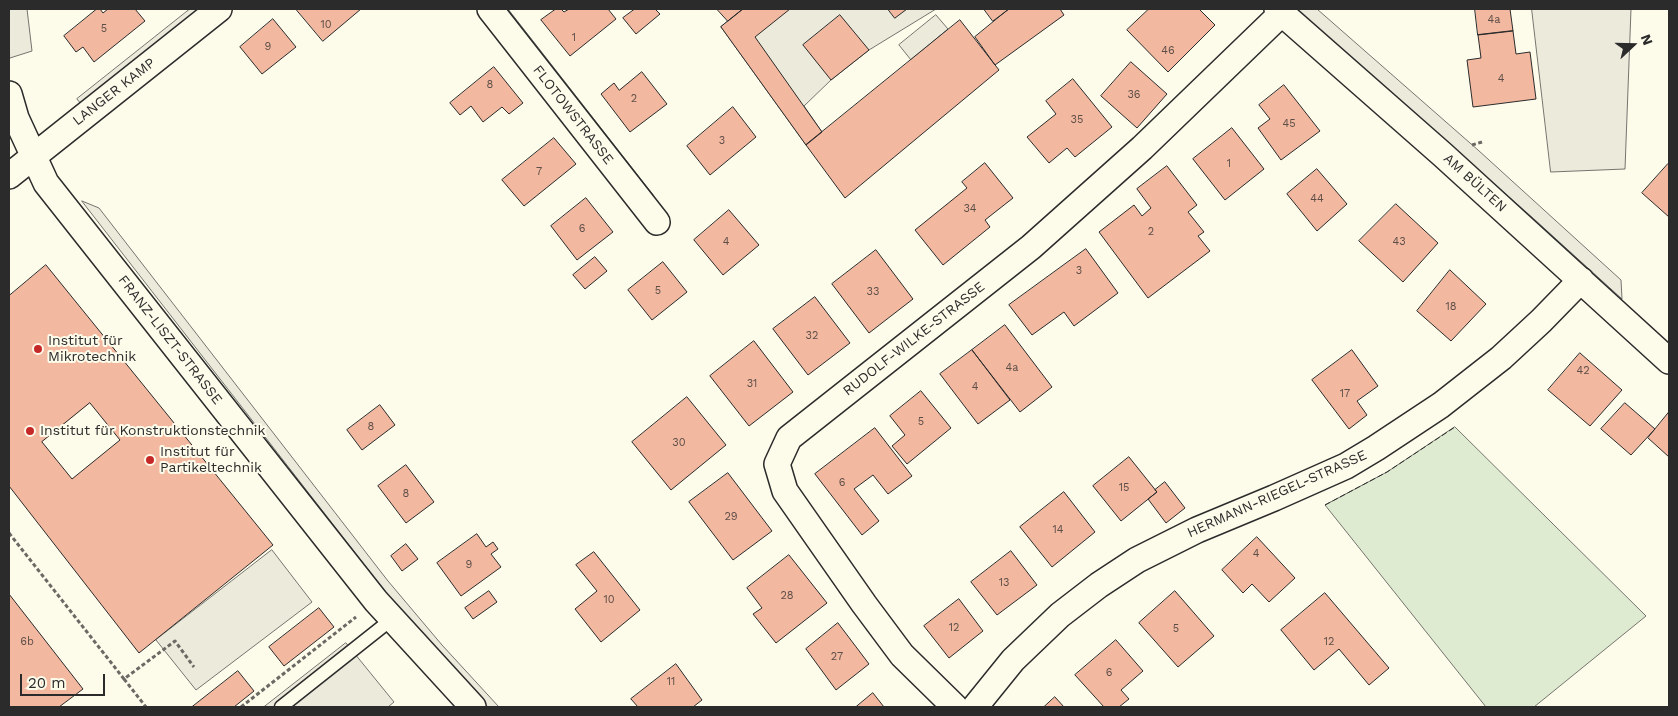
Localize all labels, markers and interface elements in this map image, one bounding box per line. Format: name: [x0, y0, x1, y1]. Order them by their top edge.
house number: 4a: [1488, 13, 1500, 27]
house number: 10: [320, 18, 332, 32]
north arrow: [1608, 20, 1658, 70]
house number: 5: [101, 22, 107, 36]
house number: 1: [572, 31, 576, 45]
text: N: [1638, 32, 1656, 47]
house number: 9: [265, 40, 271, 54]
house number: 46: [1161, 44, 1175, 58]
street label: LANGER KAMP: [69, 55, 159, 129]
street label: FLOTOWSTRASSE: [529, 62, 617, 168]
house number: 4: [1498, 72, 1504, 86]
house number: 8: [487, 78, 493, 92]
house number: 36: [1127, 88, 1141, 102]
house number: 2: [631, 92, 637, 106]
house number: 35: [1071, 113, 1083, 127]
house number: 45: [1282, 117, 1296, 131]
house number: 3: [719, 134, 725, 148]
street label: AM BÜLTEN: [1440, 150, 1510, 216]
house number: 1: [1227, 157, 1231, 171]
house number: 7: [536, 165, 542, 179]
house number: 44: [1310, 192, 1324, 206]
house number: 34: [963, 202, 977, 216]
house number: 6: [579, 222, 585, 236]
house number: 2: [1148, 225, 1154, 239]
house number: 4: [723, 235, 729, 249]
house number: 43: [1392, 235, 1406, 249]
house number: 3: [1076, 264, 1082, 278]
street label: FRANZ-LISZT-STRASSE: [114, 272, 226, 408]
street label: RUDOLF-WILKE-STRASSE: [840, 278, 988, 400]
house number: 5: [655, 284, 661, 298]
house number: 33: [867, 285, 879, 299]
house number: 18: [1445, 300, 1457, 314]
house number: 32: [806, 329, 818, 343]
place label: Institut für Mikrotechnik: [48, 333, 136, 366]
marker: Institut für Mikrotechnik: [32, 343, 44, 355]
house number: 4a: [1006, 361, 1018, 375]
house number: 42: [1576, 364, 1590, 378]
house number: 31: [747, 377, 757, 391]
house number: 4: [972, 380, 978, 394]
house number: 17: [1340, 387, 1350, 401]
house number: 5: [918, 415, 924, 429]
house number: 8: [368, 420, 374, 434]
place label: Institut für Konstruktionstechnik: [40, 423, 265, 439]
marker: Institut für Konstruktionstechnik: [24, 425, 36, 437]
house number: 30: [672, 436, 686, 450]
place label: Institut für Partikeltechnik: [160, 444, 262, 477]
street label: HERMANN-RIEGEL-STRASSE: [1185, 447, 1369, 541]
marker: Institut für Partikeltechnik: [144, 454, 156, 466]
house number: 6: [839, 476, 845, 490]
house number: 15: [1119, 481, 1129, 495]
house number: 8: [403, 487, 409, 501]
house number: 29: [724, 510, 738, 524]
house number: 14: [1052, 523, 1064, 537]
house number: 4: [1253, 547, 1259, 561]
house number: 9: [466, 558, 472, 572]
house number: 13: [999, 576, 1009, 590]
house number: 28: [780, 589, 794, 603]
house number: 10: [603, 593, 615, 607]
house number: 12: [949, 621, 959, 635]
house number: 5: [1173, 622, 1179, 636]
house number: 6b: [20, 635, 34, 649]
house number: 12: [1324, 635, 1334, 649]
house number: 27: [831, 650, 843, 664]
scale bar: [22, 664, 108, 696]
house number: 6: [1106, 666, 1112, 680]
text: 20 m: [28, 674, 66, 692]
house number: 11: [667, 675, 675, 689]

